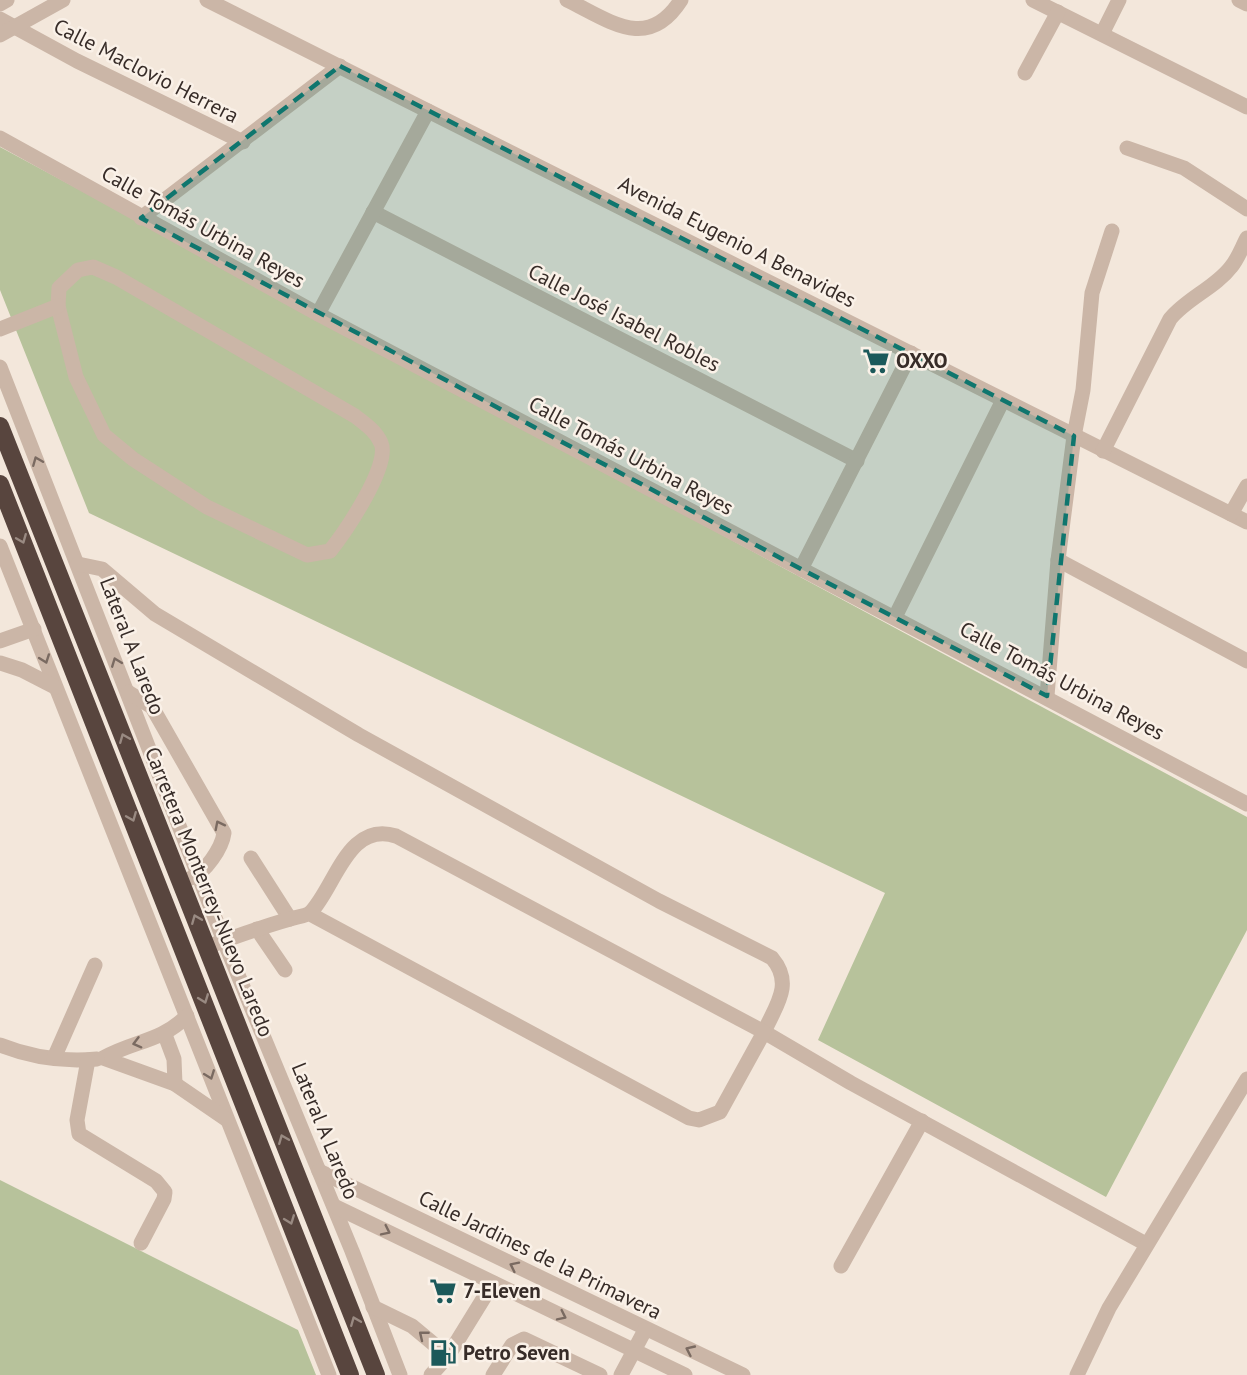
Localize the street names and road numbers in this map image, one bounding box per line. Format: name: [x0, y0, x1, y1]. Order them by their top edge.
street label: Calle Maclovio Herrera: [49, 12, 243, 129]
street label: Calle Tomás Urbina Reyes: [97, 159, 310, 294]
street label: Avenida Eugenio A Benavides: [614, 170, 860, 313]
street label: Calle José Isabel Robles: [524, 257, 725, 378]
street label: Calle Tomás Urbina Reyes: [524, 390, 738, 521]
street label: Lateral A Laredo: [94, 573, 171, 718]
street label: Calle Tomás Urbina Reyes: [955, 615, 1169, 746]
street label: Carretera Monterrey-Nuevo Laredo: [139, 743, 280, 1041]
street label: Lateral A Laredo: [286, 1058, 365, 1203]
street label: Calle Jardines de la Primavera: [414, 1184, 666, 1325]

